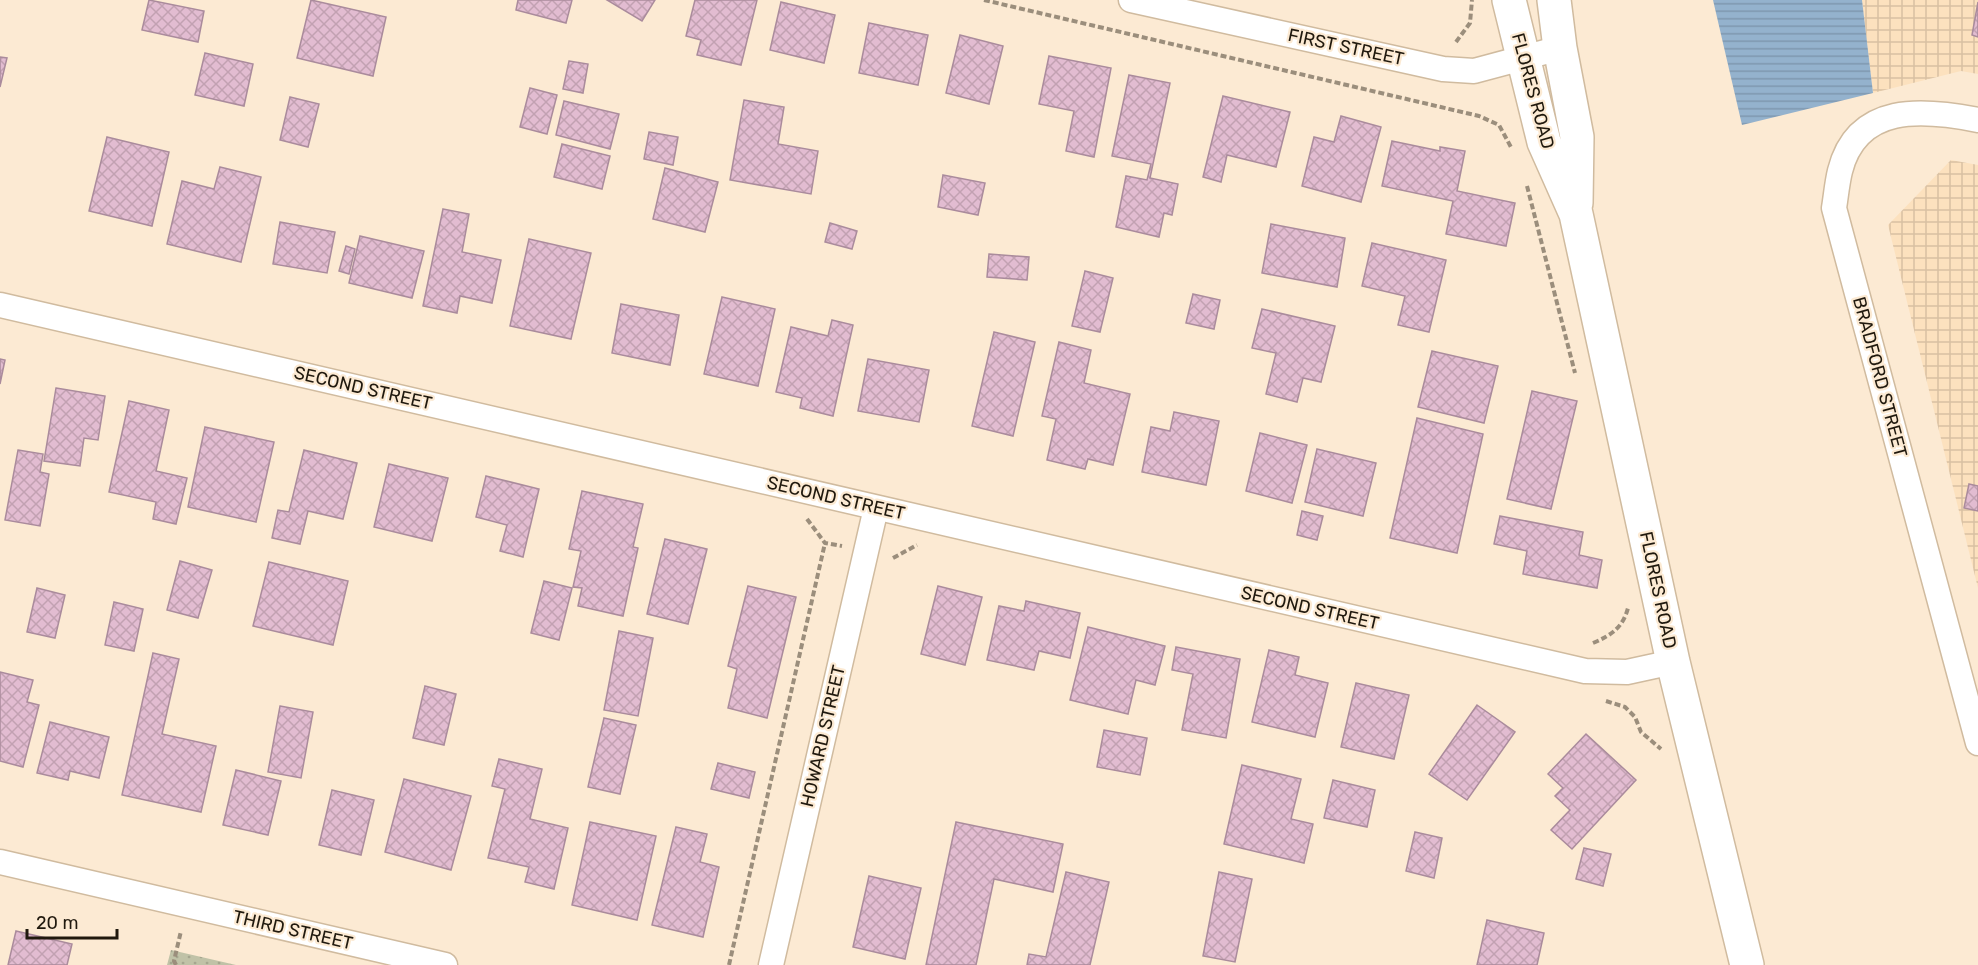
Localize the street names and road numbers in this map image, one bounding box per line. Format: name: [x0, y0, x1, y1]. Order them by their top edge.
street label: FIRST STREET: [1286, 24, 1406, 70]
street label: FLORES ROAD: [1507, 31, 1559, 151]
street label: BRADFORD STREET: [1848, 294, 1912, 460]
street label: SECOND STREET: [292, 361, 434, 415]
street label: SECOND STREET: [765, 471, 907, 525]
street label: FLORES ROAD: [1635, 529, 1681, 651]
street label: SECOND STREET: [1239, 581, 1381, 635]
street label: HOWARD STREET: [796, 663, 850, 809]
street label: THIRD STREET: [231, 906, 355, 954]

